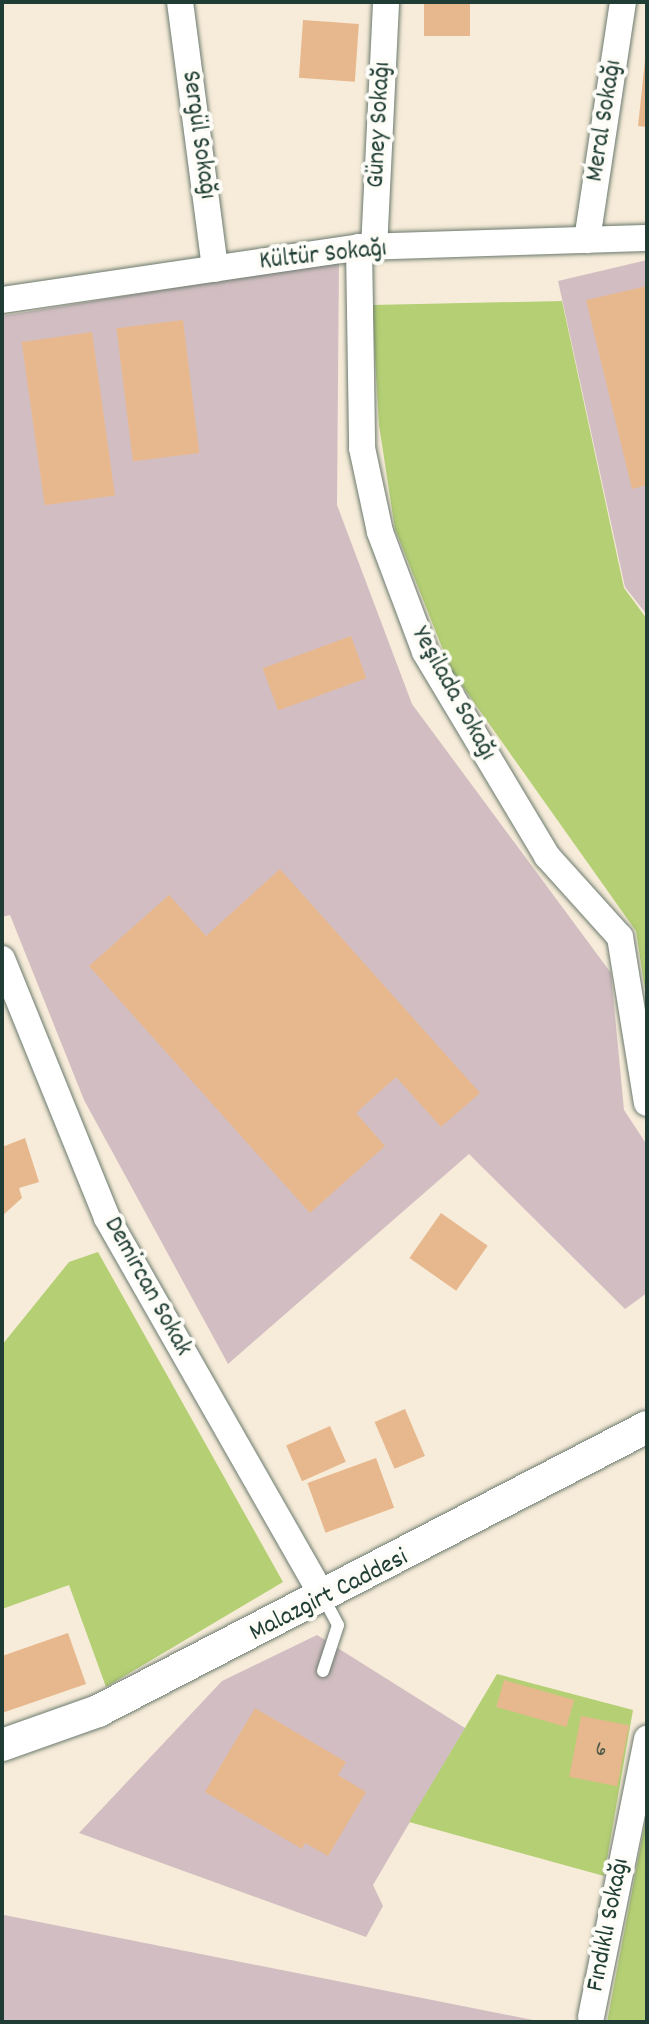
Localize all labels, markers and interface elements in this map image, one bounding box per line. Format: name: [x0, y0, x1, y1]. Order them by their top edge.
street label: Meral Sokağı: [580, 58, 630, 184]
street label: Güney Sokağı: [361, 61, 399, 189]
street label: Sergül Sokağı: [174, 69, 222, 201]
street label: Kültür Sokağı: [258, 234, 388, 278]
street label: Yeşilada Sokağı: [404, 622, 502, 766]
street label: Demircan Sokak: [96, 1212, 198, 1362]
street label: Malazgirt Caddesi: [245, 1543, 413, 1649]
house number: 6: [596, 1738, 606, 1764]
street label: Fındıklı Sokağı: [581, 1856, 637, 1994]

